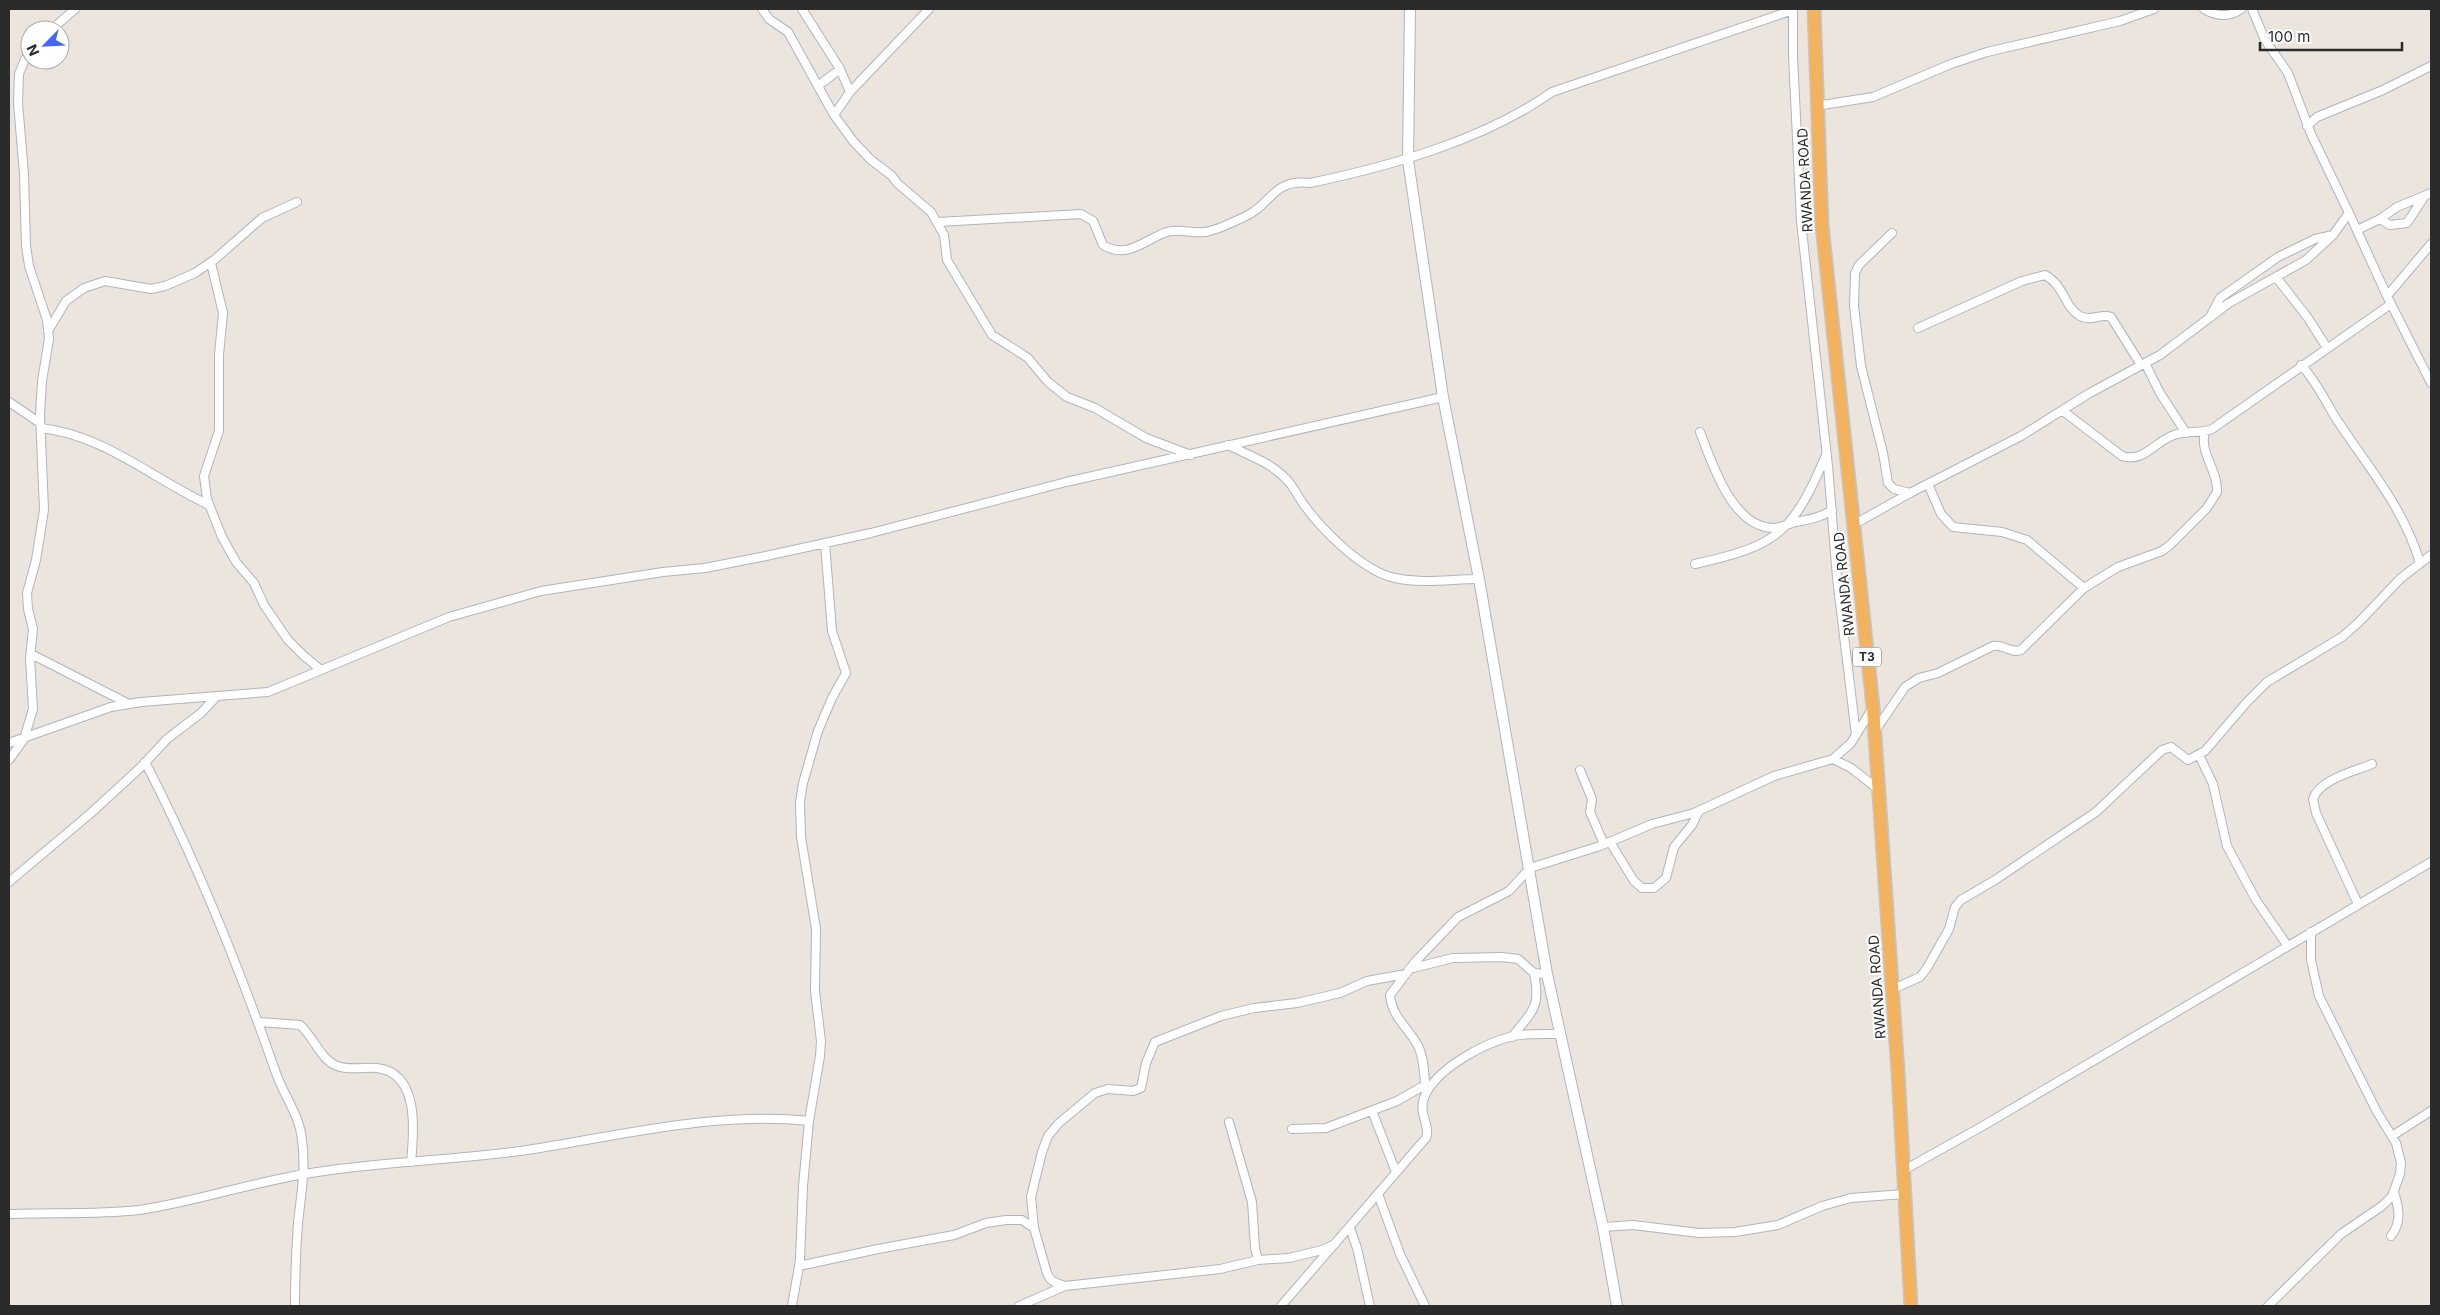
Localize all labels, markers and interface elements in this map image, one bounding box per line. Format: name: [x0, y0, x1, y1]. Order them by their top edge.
north arrow: [20, 20, 70, 70]
scale bar: [2260, 20, 2402, 52]
text: 100 m: [2268, 27, 2310, 46]
text: N: [23, 42, 43, 59]
street label: RWANDA ROAD: [1793, 127, 1816, 233]
street label: RWANDA ROAD: [1830, 531, 1857, 637]
road number: T3: [1853, 648, 1881, 666]
street label: RWANDA ROAD: [1864, 934, 1889, 1040]

